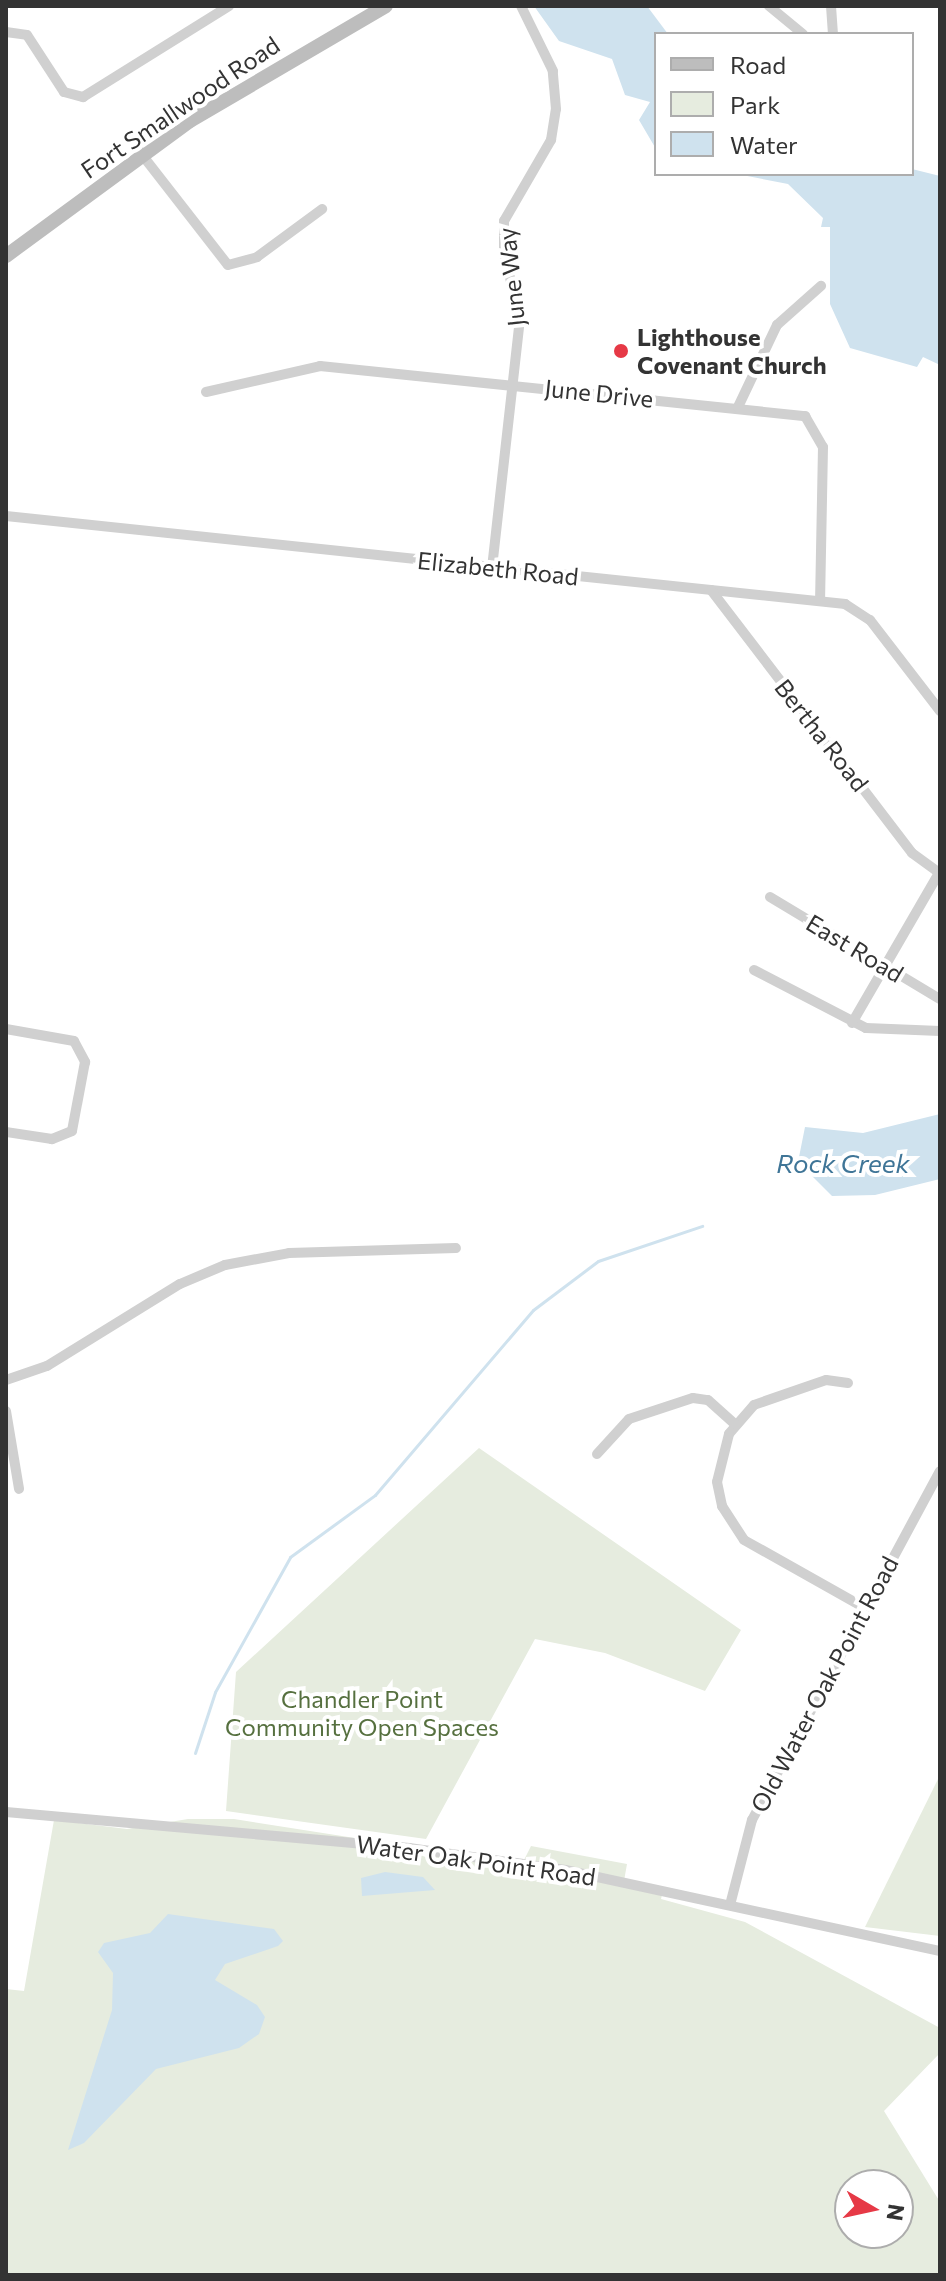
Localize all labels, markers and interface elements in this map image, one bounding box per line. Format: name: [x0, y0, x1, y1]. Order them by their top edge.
street label: Fort Smallwood Road: [75, 30, 285, 184]
legend: [654, 32, 914, 176]
text: Road: [730, 50, 786, 79]
text: Park: [730, 90, 780, 119]
text: Water: [730, 130, 798, 159]
street label: June Way: [491, 226, 531, 328]
place label: Lighthouse Covenant Church: [637, 323, 827, 379]
marker: Lighthouse Covenant Church: [612, 342, 630, 360]
street label: June Drive: [543, 373, 655, 413]
street label: Elizabeth Road: [416, 545, 580, 591]
street label: Bertha Road: [769, 673, 875, 797]
street label: East Road: [801, 908, 909, 988]
water label: Rock Creek: [776, 1147, 910, 1179]
street label: Old Water Oak Point Road: [744, 1551, 904, 1817]
park label: Chandler Point Community Open Spaces: [225, 1685, 499, 1741]
street label: Water Oak Point Road: [354, 1829, 598, 1891]
north arrow: [834, 2169, 914, 2249]
text: N: [882, 2202, 911, 2223]

